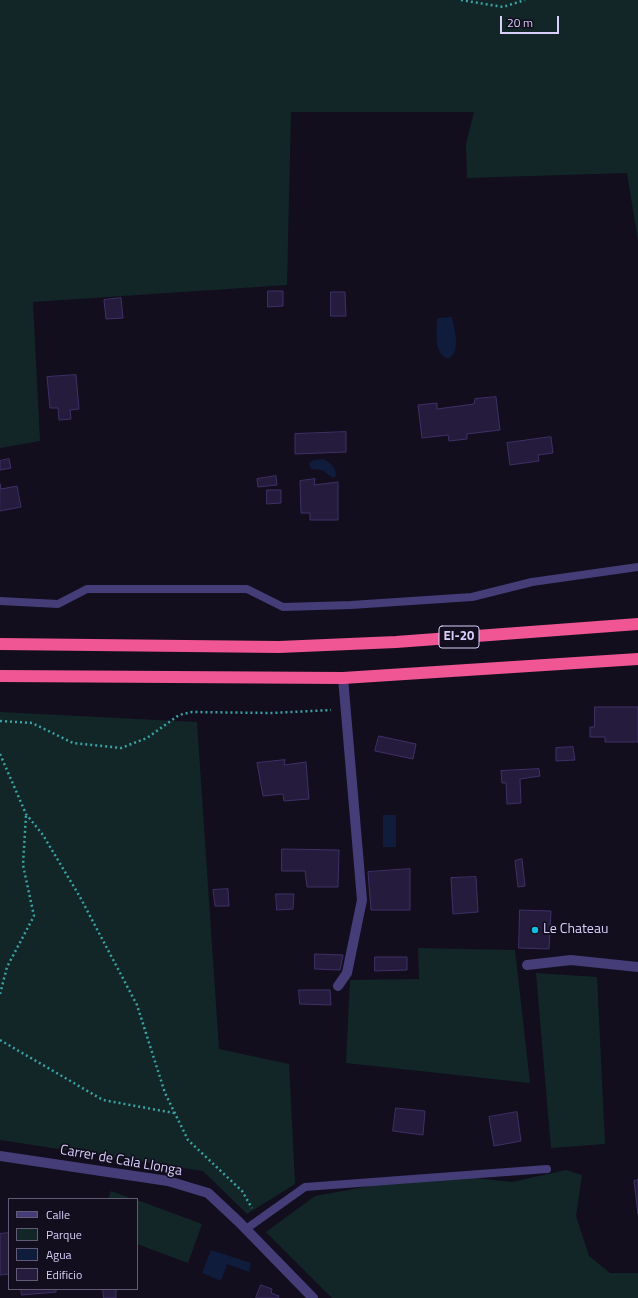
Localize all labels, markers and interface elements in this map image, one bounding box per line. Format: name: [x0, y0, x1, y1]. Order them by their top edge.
scale bar: [502, 8, 561, 34]
text: 20 m: [507, 13, 533, 32]
road number: EI-20: [439, 626, 479, 648]
place label: Le Chateau: [543, 922, 608, 938]
marker: Le Chateau: [530, 925, 540, 935]
street label: Carrer de Cala Llonga: [59, 1142, 183, 1180]
legend: [8, 1198, 138, 1290]
text: Calle: [46, 1205, 70, 1224]
text: Parque: [46, 1225, 82, 1244]
text: Agua: [46, 1245, 72, 1264]
text: Edificio: [46, 1265, 82, 1284]

